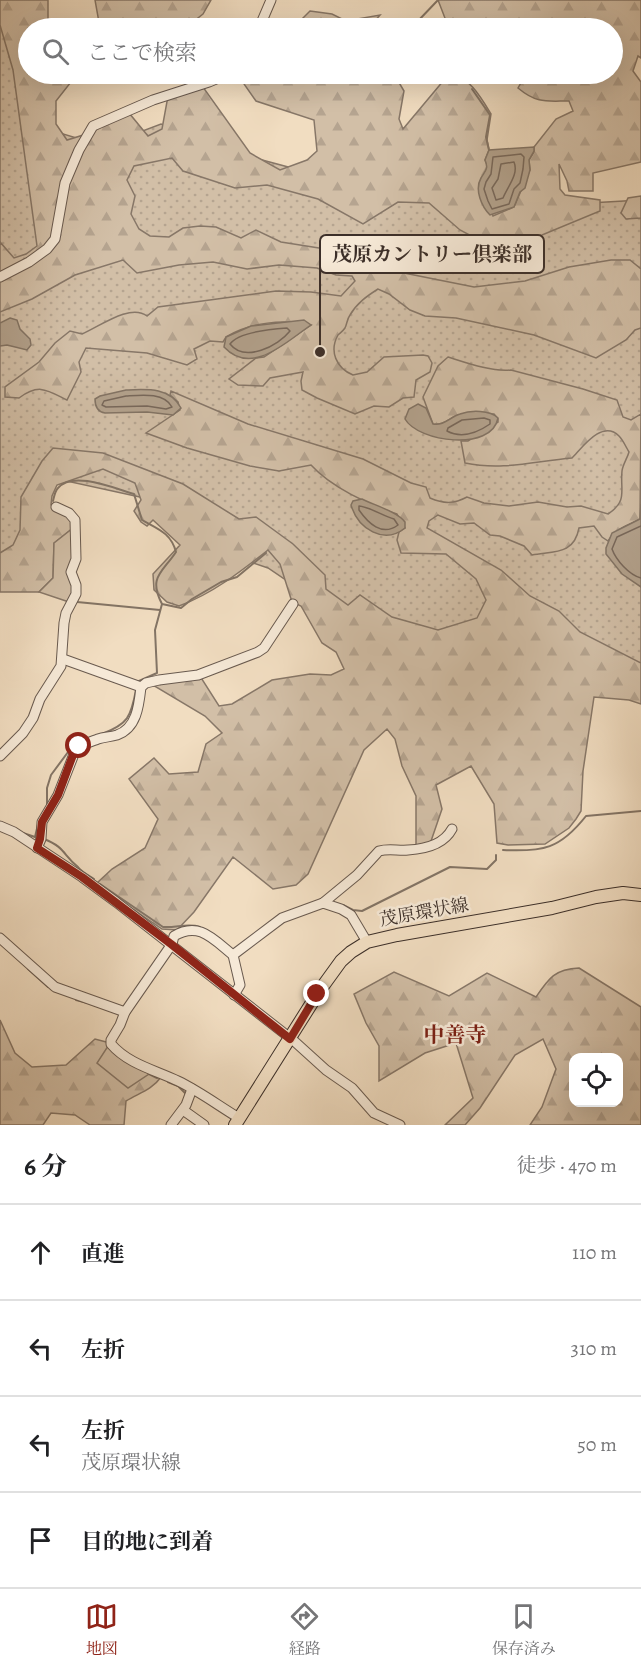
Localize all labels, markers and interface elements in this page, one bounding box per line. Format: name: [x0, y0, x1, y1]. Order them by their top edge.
search box: [18, 18, 623, 84]
icon: search: [39, 35, 72, 68]
text: ここで検索: [87, 38, 197, 68]
callout: 茂原カントリー倶楽部: [320, 235, 544, 273]
text: 茂原カントリー倶楽部: [332, 241, 532, 268]
route start: [65, 732, 91, 758]
street label: 茂原環状線: [378, 892, 470, 932]
route end: [303, 980, 329, 1006]
district label: 中善寺: [424, 1021, 487, 1049]
map controls: [569, 1053, 623, 1107]
button: locate: [569, 1053, 623, 1107]
text: 6 分: [24, 1149, 67, 1184]
text: 徒歩 · 470 m: [516, 1152, 617, 1179]
icon: ahead: [24, 1236, 57, 1269]
text: 直進: [81, 1239, 125, 1269]
text: 110 m: [572, 1239, 617, 1266]
icon: left: [24, 1332, 57, 1365]
text: 左折: [81, 1335, 125, 1365]
text: 310 m: [571, 1335, 617, 1362]
text: 左折: [81, 1416, 125, 1446]
icon: left: [24, 1428, 57, 1461]
text: 50 m: [577, 1431, 617, 1458]
text: 茂原環状線: [81, 1449, 181, 1476]
icon: arrive: [24, 1524, 57, 1557]
text: 目的地に到着: [81, 1527, 213, 1557]
tab: 地図: [85, 1600, 118, 1660]
tab: 経路: [288, 1600, 321, 1660]
tab: 保存済み: [492, 1600, 556, 1660]

